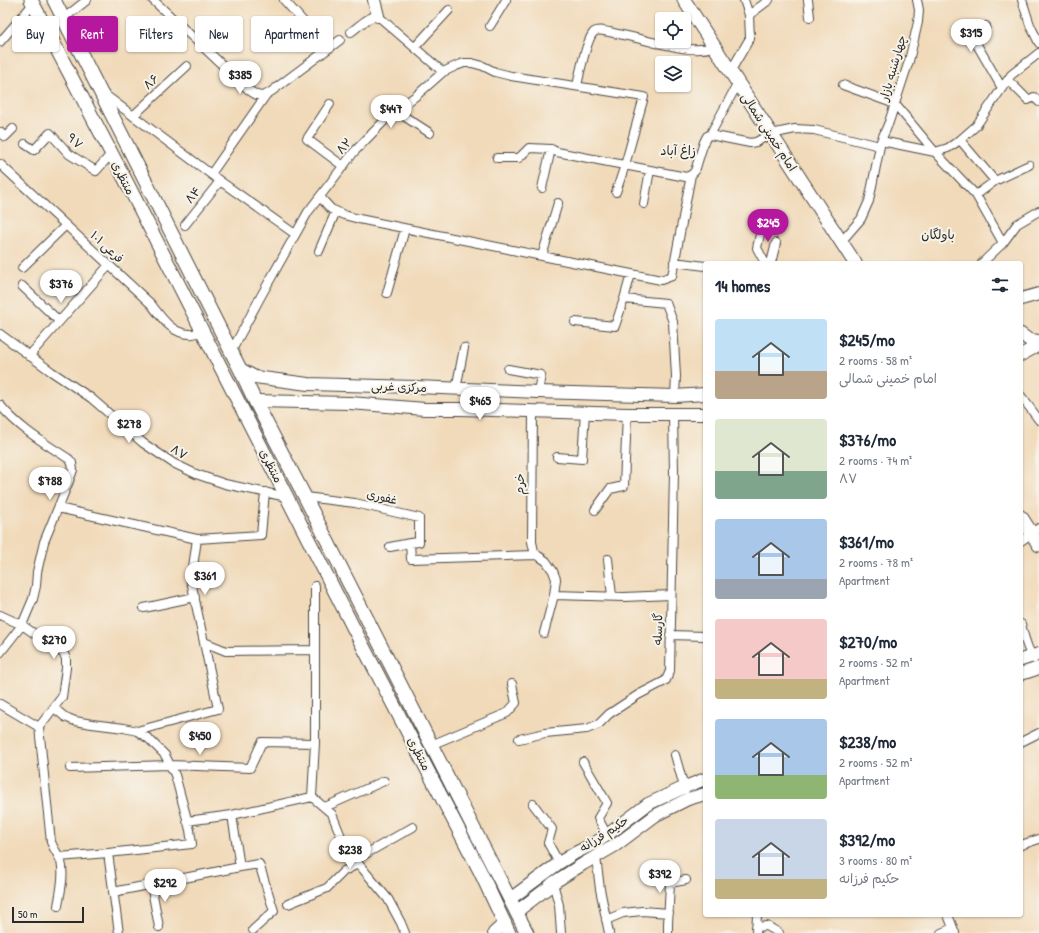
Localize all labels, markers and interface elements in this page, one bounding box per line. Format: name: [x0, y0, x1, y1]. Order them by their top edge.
map controls: [655, 12, 691, 92]
button: locate: [655, 12, 691, 48]
chip: Buy: [12, 16, 59, 52]
chip: Rent: [67, 16, 118, 52]
chip: Filters: [126, 16, 187, 52]
chip: New: [195, 16, 243, 52]
chip: Apartment: [251, 16, 333, 52]
pin: $315: [947, 19, 995, 53]
text: $315: [960, 23, 982, 41]
street label: چهارشنبه بازار: [875, 33, 910, 104]
button: layers: [655, 56, 691, 92]
pin: $385: [216, 61, 264, 95]
text: $385: [228, 65, 252, 83]
street label: ۸۶: [139, 70, 162, 93]
street label: امام خمینی شمالی: [737, 89, 801, 175]
pin: $447: [367, 95, 415, 129]
text: $447: [380, 99, 402, 117]
street label: ۹۷: [64, 129, 87, 152]
street label: ۸۲: [332, 134, 355, 157]
district label: زاغ آباد: [660, 141, 696, 160]
street label: منتظری: [108, 158, 139, 198]
street label: ۸۴: [181, 183, 205, 207]
pin: $245: [744, 209, 792, 243]
text: $245: [756, 213, 780, 231]
district label: باولگان: [921, 225, 955, 243]
street label: فرعی ۱۰۱: [87, 227, 128, 267]
pin: $376: [37, 270, 85, 304]
text: $376: [49, 274, 73, 292]
text: 14 homes: [715, 274, 770, 297]
icon: filters: [989, 274, 1011, 296]
text: $245/mo: [839, 328, 895, 351]
icon: home: [747, 335, 795, 383]
text: 2 rooms · 58 m²: [839, 351, 912, 369]
text: امام خمینی شمالی: [839, 369, 937, 387]
street label: مرکزی غربی: [371, 377, 427, 396]
pin: $465: [456, 387, 504, 421]
text: $465: [469, 391, 491, 409]
pin: $278: [105, 410, 153, 444]
text: $278: [117, 414, 141, 432]
text: $376/mo: [839, 428, 896, 451]
icon: home: [747, 435, 795, 483]
street label: ۸۷: [168, 440, 191, 463]
street label: منتظری: [256, 446, 287, 486]
text: 2 rooms · 74 m²: [839, 451, 912, 469]
pin: $788: [26, 467, 74, 501]
text: ۸۷: [839, 469, 857, 487]
text: $788: [38, 471, 62, 489]
street label: خرم: [511, 473, 529, 495]
street label: غفوری: [365, 485, 399, 508]
text: $361/mo: [839, 530, 894, 553]
icon: home: [747, 535, 795, 583]
text: 2 rooms · 78 m²: [839, 553, 913, 571]
pin: $361: [181, 562, 229, 596]
text: $361: [194, 566, 216, 584]
text: Apartment: [839, 571, 890, 589]
street label: گارسله: [649, 613, 666, 645]
pin: $270: [30, 626, 78, 660]
text: $270: [42, 630, 66, 648]
text: $270/mo: [839, 630, 897, 653]
icon: home: [747, 635, 795, 683]
text: 2 rooms · 52 m²: [839, 653, 912, 671]
text: Apartment: [839, 671, 890, 689]
pin: $450: [176, 722, 224, 756]
text: $450: [189, 726, 211, 744]
text: $238/mo: [839, 730, 896, 753]
street label: منتظری: [404, 734, 435, 774]
icon: home: [747, 735, 795, 783]
text: 2 rooms · 52 m²: [839, 753, 912, 771]
text: Apartment: [839, 771, 890, 789]
street label: حکیم فرزانه: [576, 811, 632, 857]
text: $392/mo: [839, 828, 895, 851]
icon: home: [747, 835, 795, 883]
pin: $238: [326, 836, 374, 870]
text: $238: [338, 840, 362, 858]
text: 3 rooms · 80 m²: [839, 851, 912, 869]
pin: $392: [636, 860, 684, 894]
text: $392: [648, 864, 672, 882]
pin: $292: [141, 869, 189, 903]
text: حکیم فرزانه: [839, 869, 899, 887]
text: $292: [153, 873, 177, 891]
scale bar: [12, 905, 84, 924]
text: 50 m: [18, 907, 38, 921]

